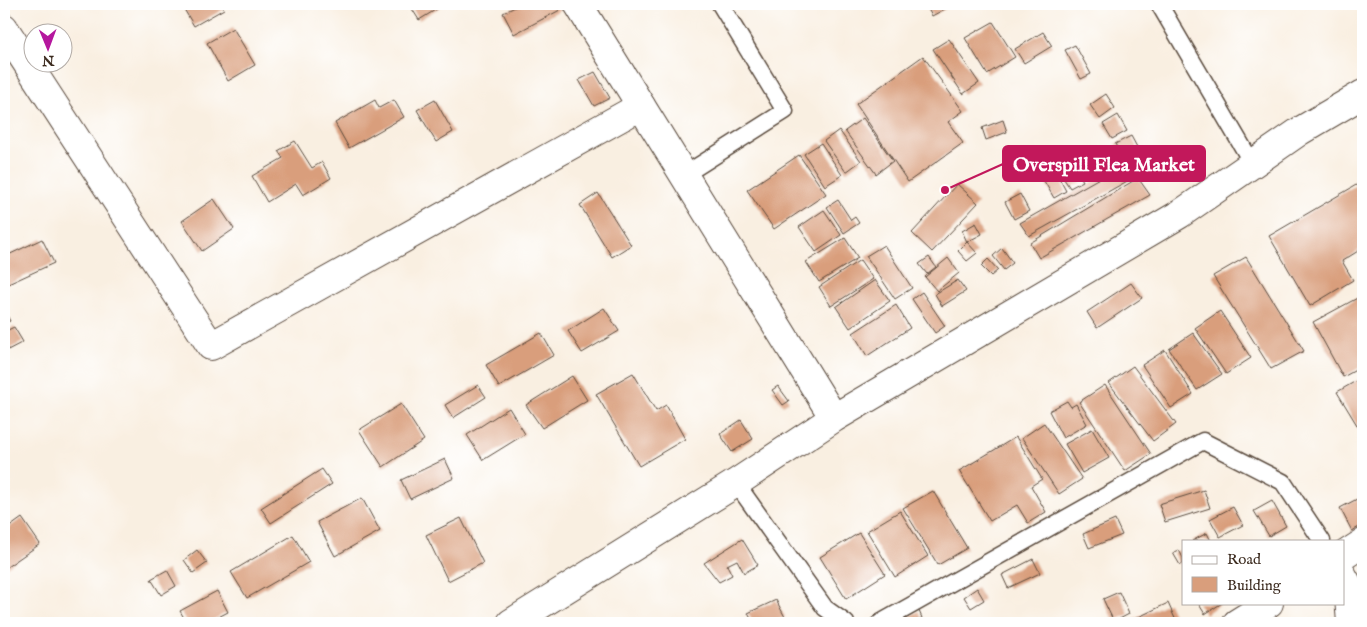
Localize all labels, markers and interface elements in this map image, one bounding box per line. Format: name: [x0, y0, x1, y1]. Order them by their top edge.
north arrow: [22, 22, 72, 72]
text: N: [42, 51, 55, 69]
callout: Overspill Flea Market: [1003, 146, 1205, 181]
text: Overspill Flea Market: [1013, 153, 1195, 178]
legend: [1182, 540, 1344, 604]
text: Road: [1227, 550, 1262, 569]
text: Building: [1227, 576, 1282, 595]

